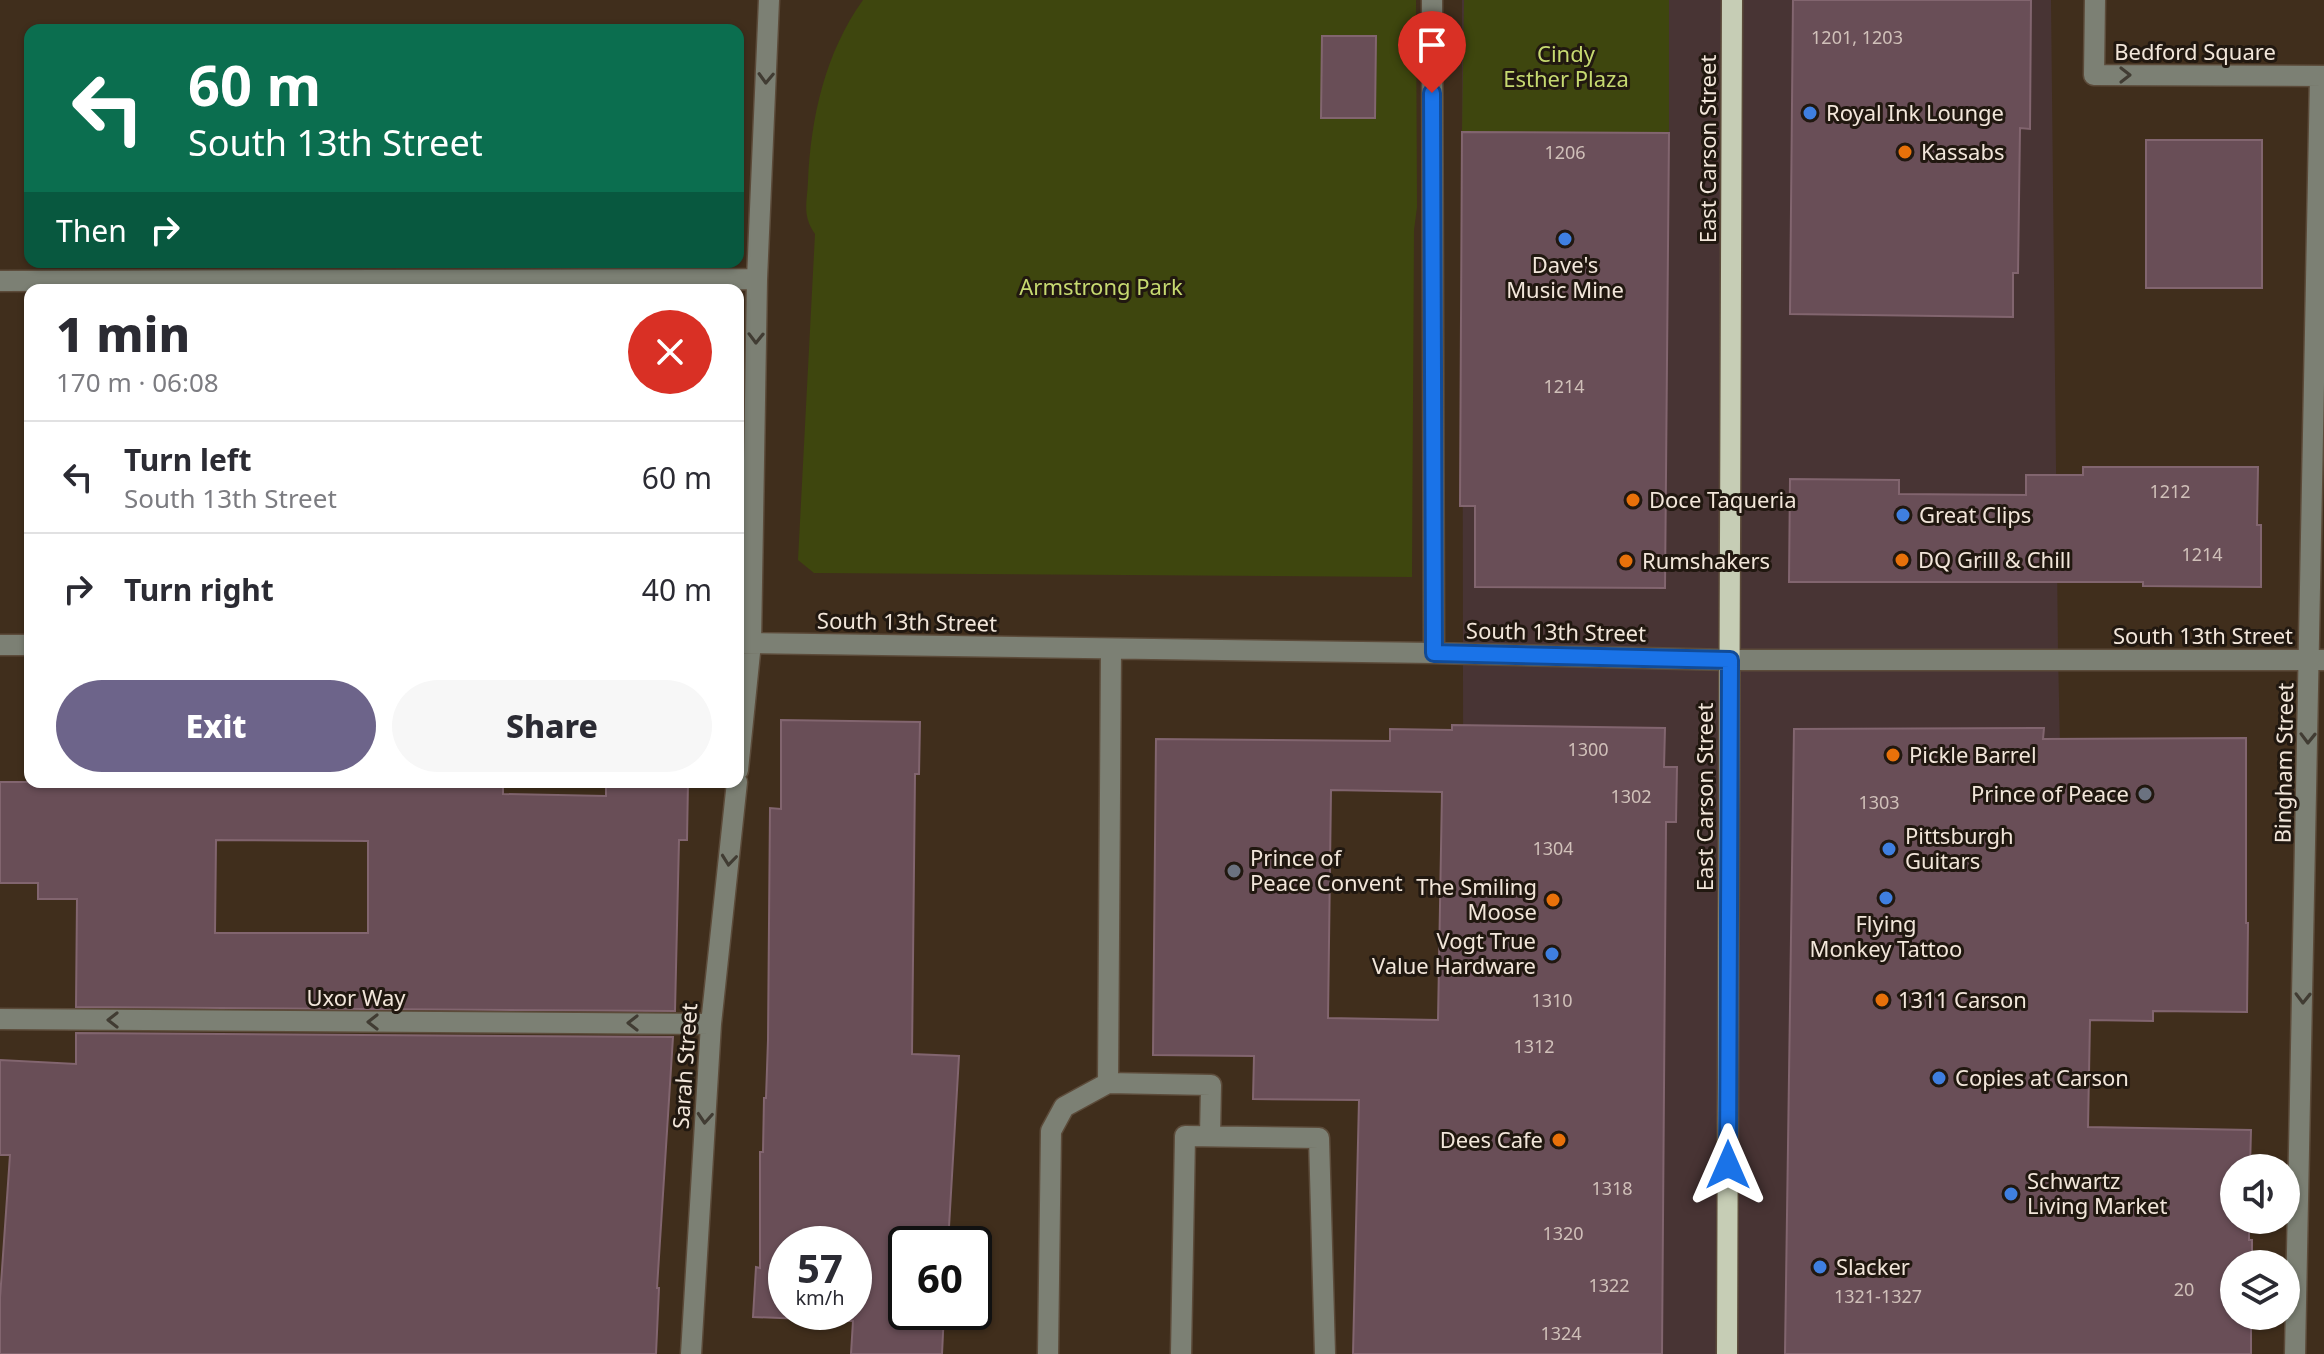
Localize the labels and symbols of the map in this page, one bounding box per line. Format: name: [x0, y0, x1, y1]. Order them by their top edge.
pin: [1398, 11, 1466, 93]
house number: 1201, 1203: [1811, 25, 1903, 49]
street label: Bedford Square: [2114, 36, 2276, 66]
park label: Cindy Esther Plaza: [1503, 38, 1629, 93]
street label: East Carson Street: [1692, 55, 1722, 243]
one-way arrow: [2119, 66, 2132, 84]
one-way arrow: [757, 72, 774, 85]
place label: Royal Ink Lounge: [1826, 97, 2004, 127]
marker: Royal Ink Lounge: [1801, 104, 1819, 122]
place label: Kassabs: [1921, 136, 2004, 166]
house number: 1206: [1544, 140, 1586, 164]
marker: Kassabs: [1896, 143, 1914, 161]
marker: Dave's Music Mine: [1556, 230, 1574, 248]
place label: Dave's Music Mine: [1506, 249, 1624, 304]
park label: Armstrong Park: [1019, 271, 1183, 301]
one-way arrow: [747, 332, 765, 345]
house number: 1214: [1543, 374, 1585, 398]
house number: 1212: [2149, 479, 2191, 503]
place label: Doce Taqueria: [1649, 484, 1797, 514]
marker: Doce Taqueria: [1624, 491, 1642, 509]
place label: Great Clips: [1919, 499, 2031, 529]
marker: Great Clips: [1894, 506, 1912, 524]
house number: 1214: [2181, 542, 2223, 566]
place label: DQ Grill & Chill: [1918, 544, 2071, 574]
place label: Rumshakers: [1642, 545, 1770, 575]
marker: DQ Grill & Chill: [1893, 551, 1911, 569]
marker: Rumshakers: [1617, 552, 1635, 570]
street label: South 13th Street: [817, 604, 997, 638]
street label: South 13th Street: [1466, 614, 1646, 648]
street label: South 13th Street: [2113, 620, 2293, 650]
street label: Bingham Street: [2267, 682, 2299, 844]
street label: East Carson Street: [1689, 703, 1719, 891]
one-way arrow: [2299, 732, 2317, 745]
house number: 1300: [1567, 737, 1609, 761]
place label: Pickle Barrel: [1909, 739, 2037, 769]
marker: Pickle Barrel: [1884, 746, 1902, 764]
place label: Prince of Peace: [1971, 778, 2129, 808]
house number: 1302: [1610, 784, 1652, 808]
marker: Prince of Peace: [2136, 785, 2154, 803]
house number: 1303: [1858, 790, 1900, 814]
place label: Pittsburgh Guitars: [1905, 820, 2014, 875]
house number: 1304: [1532, 836, 1574, 860]
marker: Pittsburgh Guitars: [1880, 840, 1898, 858]
place label: Prince of Peace Convent: [1250, 842, 1403, 897]
one-way arrow: [720, 853, 737, 866]
marker: Prince of Peace Convent: [1225, 862, 1243, 880]
place label: The Smiling Moose: [1416, 871, 1537, 926]
marker: Flying Monkey Tattoo: [1877, 889, 1895, 907]
marker: The Smiling Moose: [1544, 891, 1562, 909]
place label: Flying Monkey Tattoo: [1810, 908, 1962, 963]
place label: Vogt True Value Hardware: [1372, 925, 1536, 980]
marker: Vogt True Value Hardware: [1543, 945, 1561, 963]
street label: Uxor Way: [307, 982, 406, 1012]
place label: 1311 Carson: [1898, 984, 2027, 1014]
house number: 1310: [1531, 988, 1573, 1012]
marker: 1311 Carson: [1873, 991, 1891, 1009]
one-way arrow: [2294, 992, 2311, 1005]
street label: Sarah Street: [665, 1002, 703, 1130]
one-way arrow: [106, 1011, 119, 1029]
one-way arrow: [366, 1013, 379, 1031]
one-way arrow: [626, 1014, 639, 1032]
house number: 1312: [1513, 1034, 1555, 1058]
place label: Copies at Carson: [1955, 1062, 2129, 1092]
marker: Copies at Carson: [1930, 1069, 1948, 1087]
one-way arrow: [697, 1113, 714, 1125]
position arrow: [1686, 1123, 1770, 1207]
place label: Dees Cafe: [1440, 1124, 1543, 1154]
marker: Dees Cafe: [1550, 1131, 1568, 1149]
place label: Schwartz Living Market: [2027, 1165, 2167, 1220]
house number: 1318: [1591, 1176, 1633, 1200]
marker: Schwartz Living Market: [2002, 1185, 2020, 1203]
house number: 1320: [1542, 1221, 1584, 1245]
speed limit sign: 60: [888, 1226, 992, 1330]
place label: Slacker: [1836, 1251, 1910, 1281]
marker: Slacker: [1811, 1258, 1829, 1276]
house number: 1322: [1588, 1273, 1630, 1297]
house number: 20: [2174, 1277, 2194, 1301]
house number: 1321-1327: [1834, 1284, 1922, 1308]
house number: 1324: [1540, 1321, 1582, 1345]

